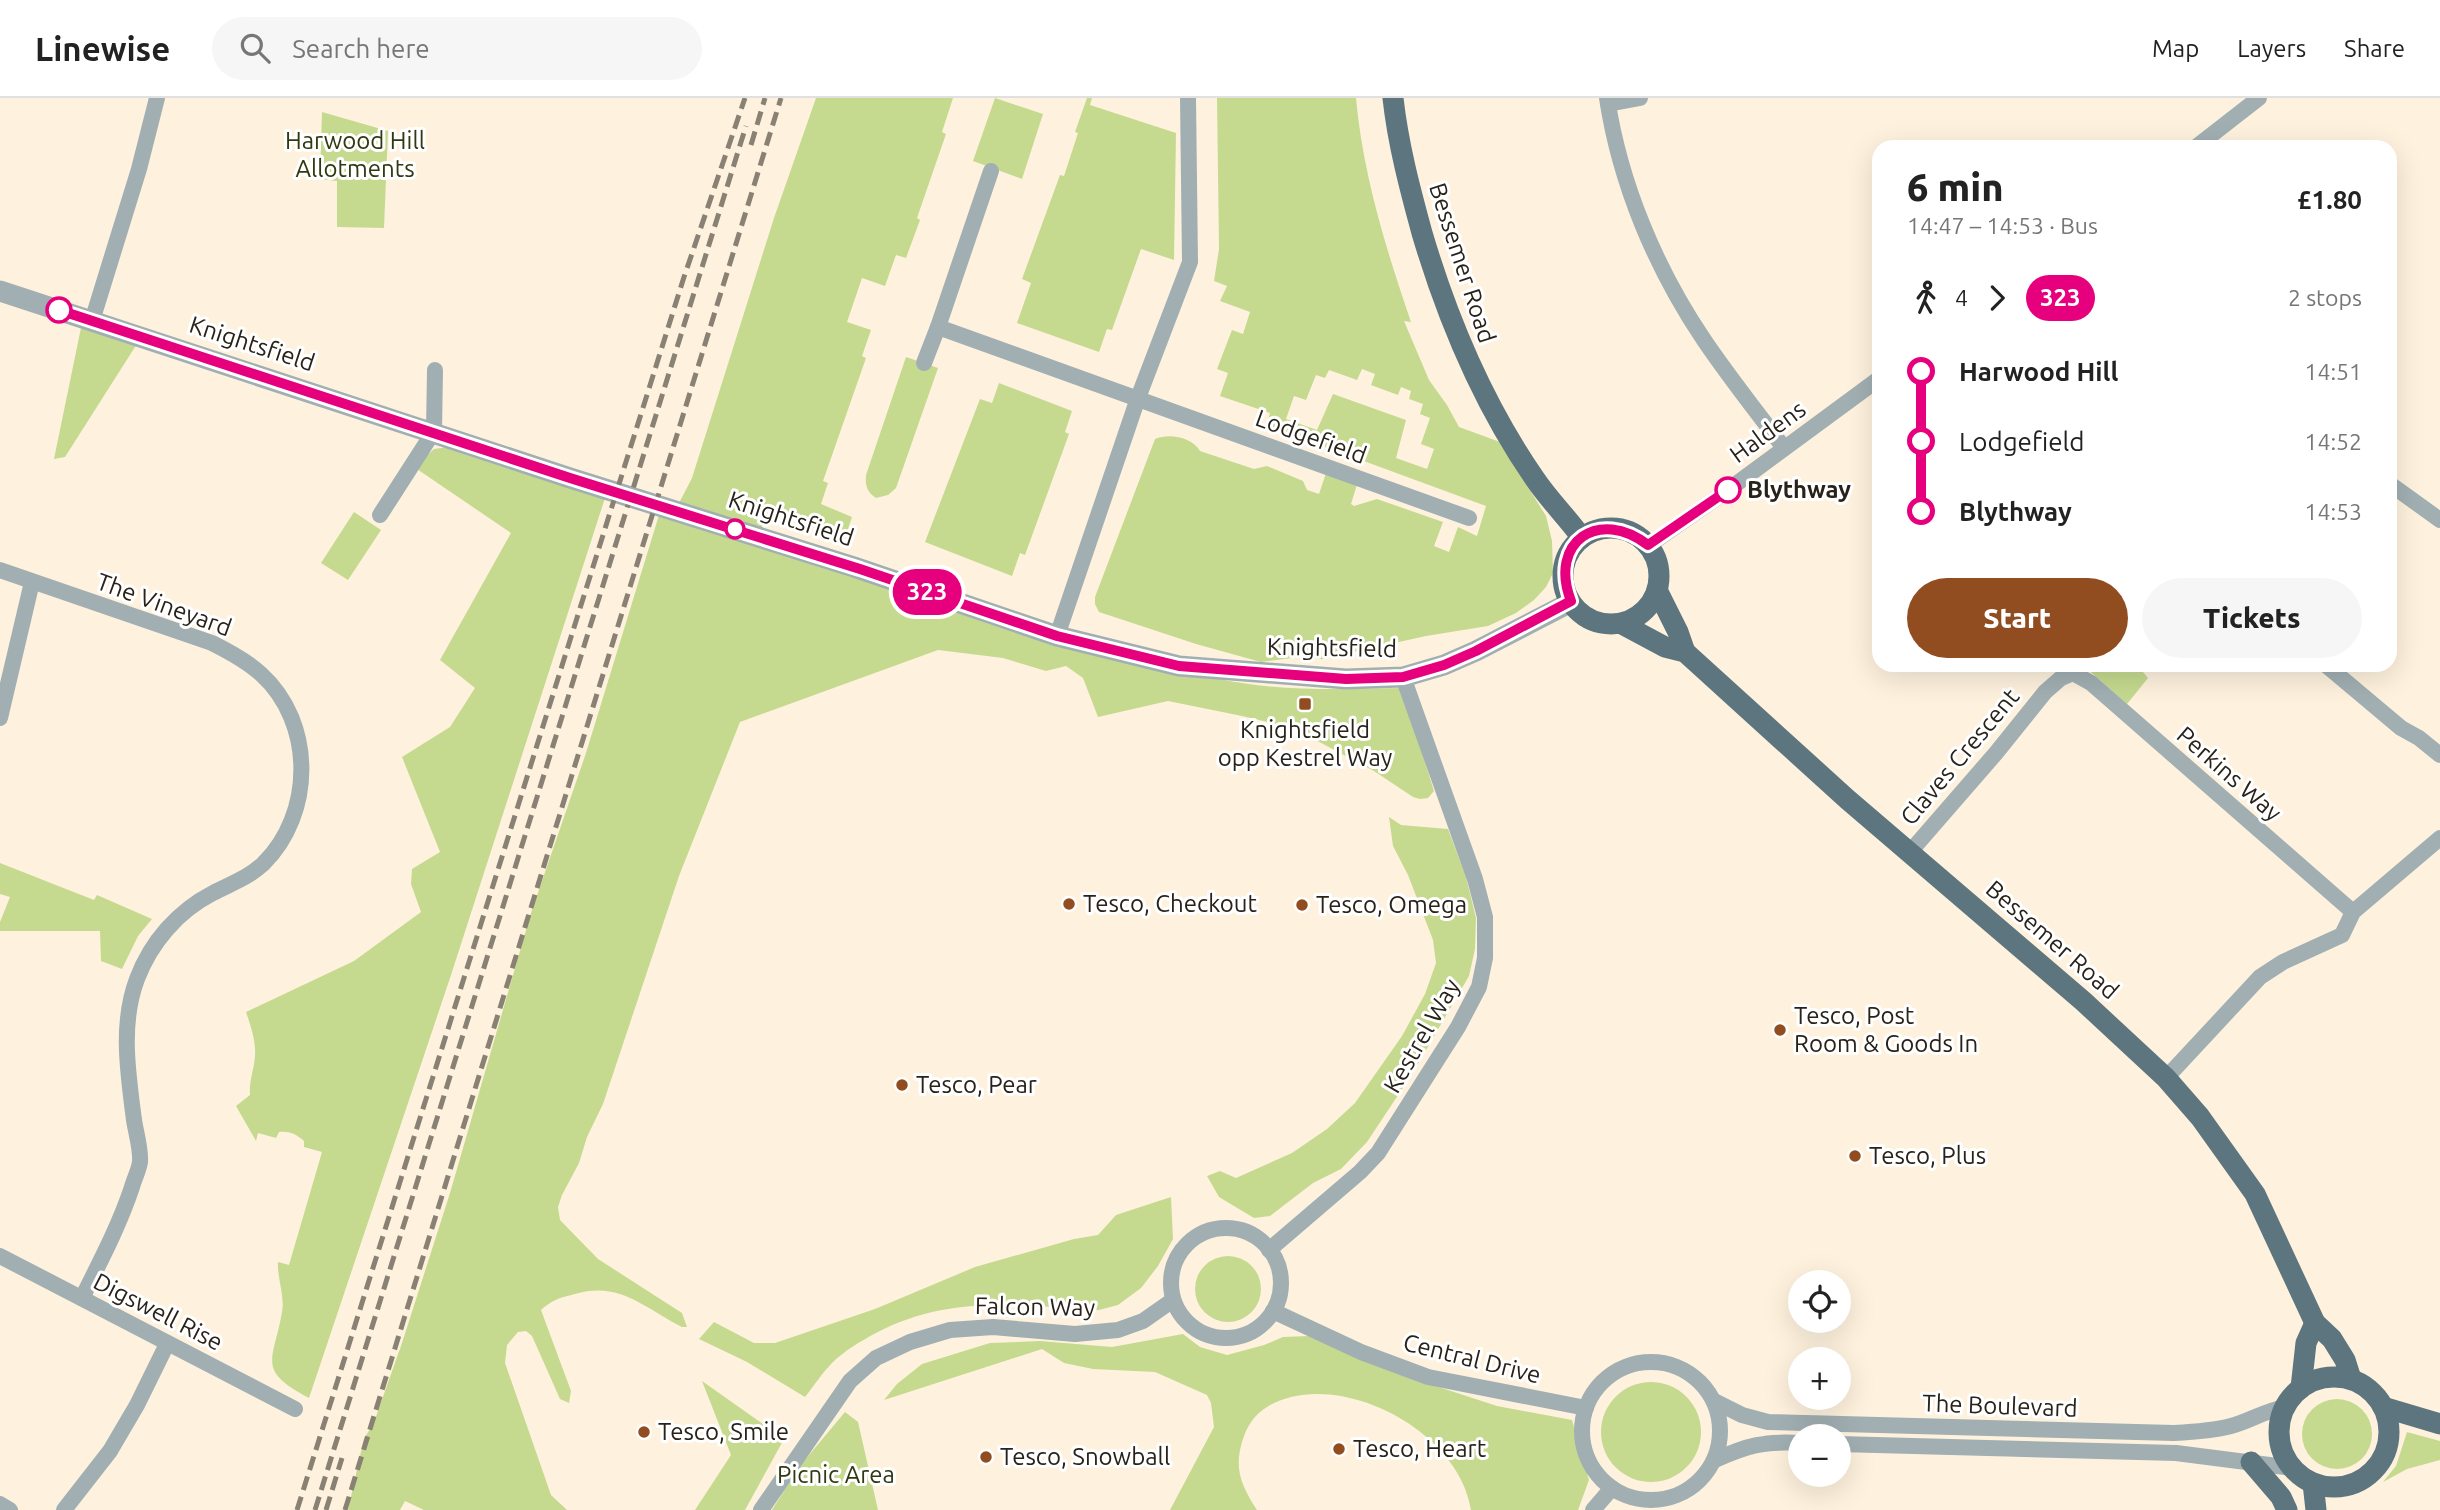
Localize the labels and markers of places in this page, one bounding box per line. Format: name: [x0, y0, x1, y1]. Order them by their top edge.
unlabelled marker: [46, 297, 72, 323]
place label: Blythway: [1747, 476, 1851, 503]
marker: Blythway: [1715, 477, 1741, 503]
unlabelled marker: [725, 519, 745, 539]
marker: Knightsfield opp Kestrel Way: [1297, 696, 1313, 712]
place label: Knightsfield opp Kestrel Way: [1218, 716, 1393, 771]
place label: Tesco, Checkout: [1083, 890, 1258, 917]
place label: Tesco, Omega: [1316, 891, 1467, 918]
marker: Tesco, Checkout: [1061, 896, 1077, 912]
marker: Tesco, Omega: [1294, 897, 1310, 913]
place label: Tesco, Post Room & Goods In: [1794, 1002, 1978, 1057]
marker: Tesco, Post Room & Goods In: [1772, 1022, 1788, 1038]
place label: Tesco, Pear: [916, 1071, 1037, 1098]
marker: Tesco, Pear: [894, 1077, 910, 1093]
place label: Tesco, Plus: [1869, 1142, 1986, 1169]
marker: Tesco, Plus: [1847, 1148, 1863, 1164]
place label: Tesco, Smile: [658, 1418, 789, 1445]
marker: Tesco, Smile: [636, 1424, 652, 1440]
place label: Tesco, Heart: [1353, 1435, 1487, 1462]
marker: Tesco, Heart: [1331, 1441, 1347, 1457]
place label: Tesco, Snowball: [1000, 1443, 1170, 1470]
marker: Tesco, Snowball: [978, 1449, 994, 1465]

